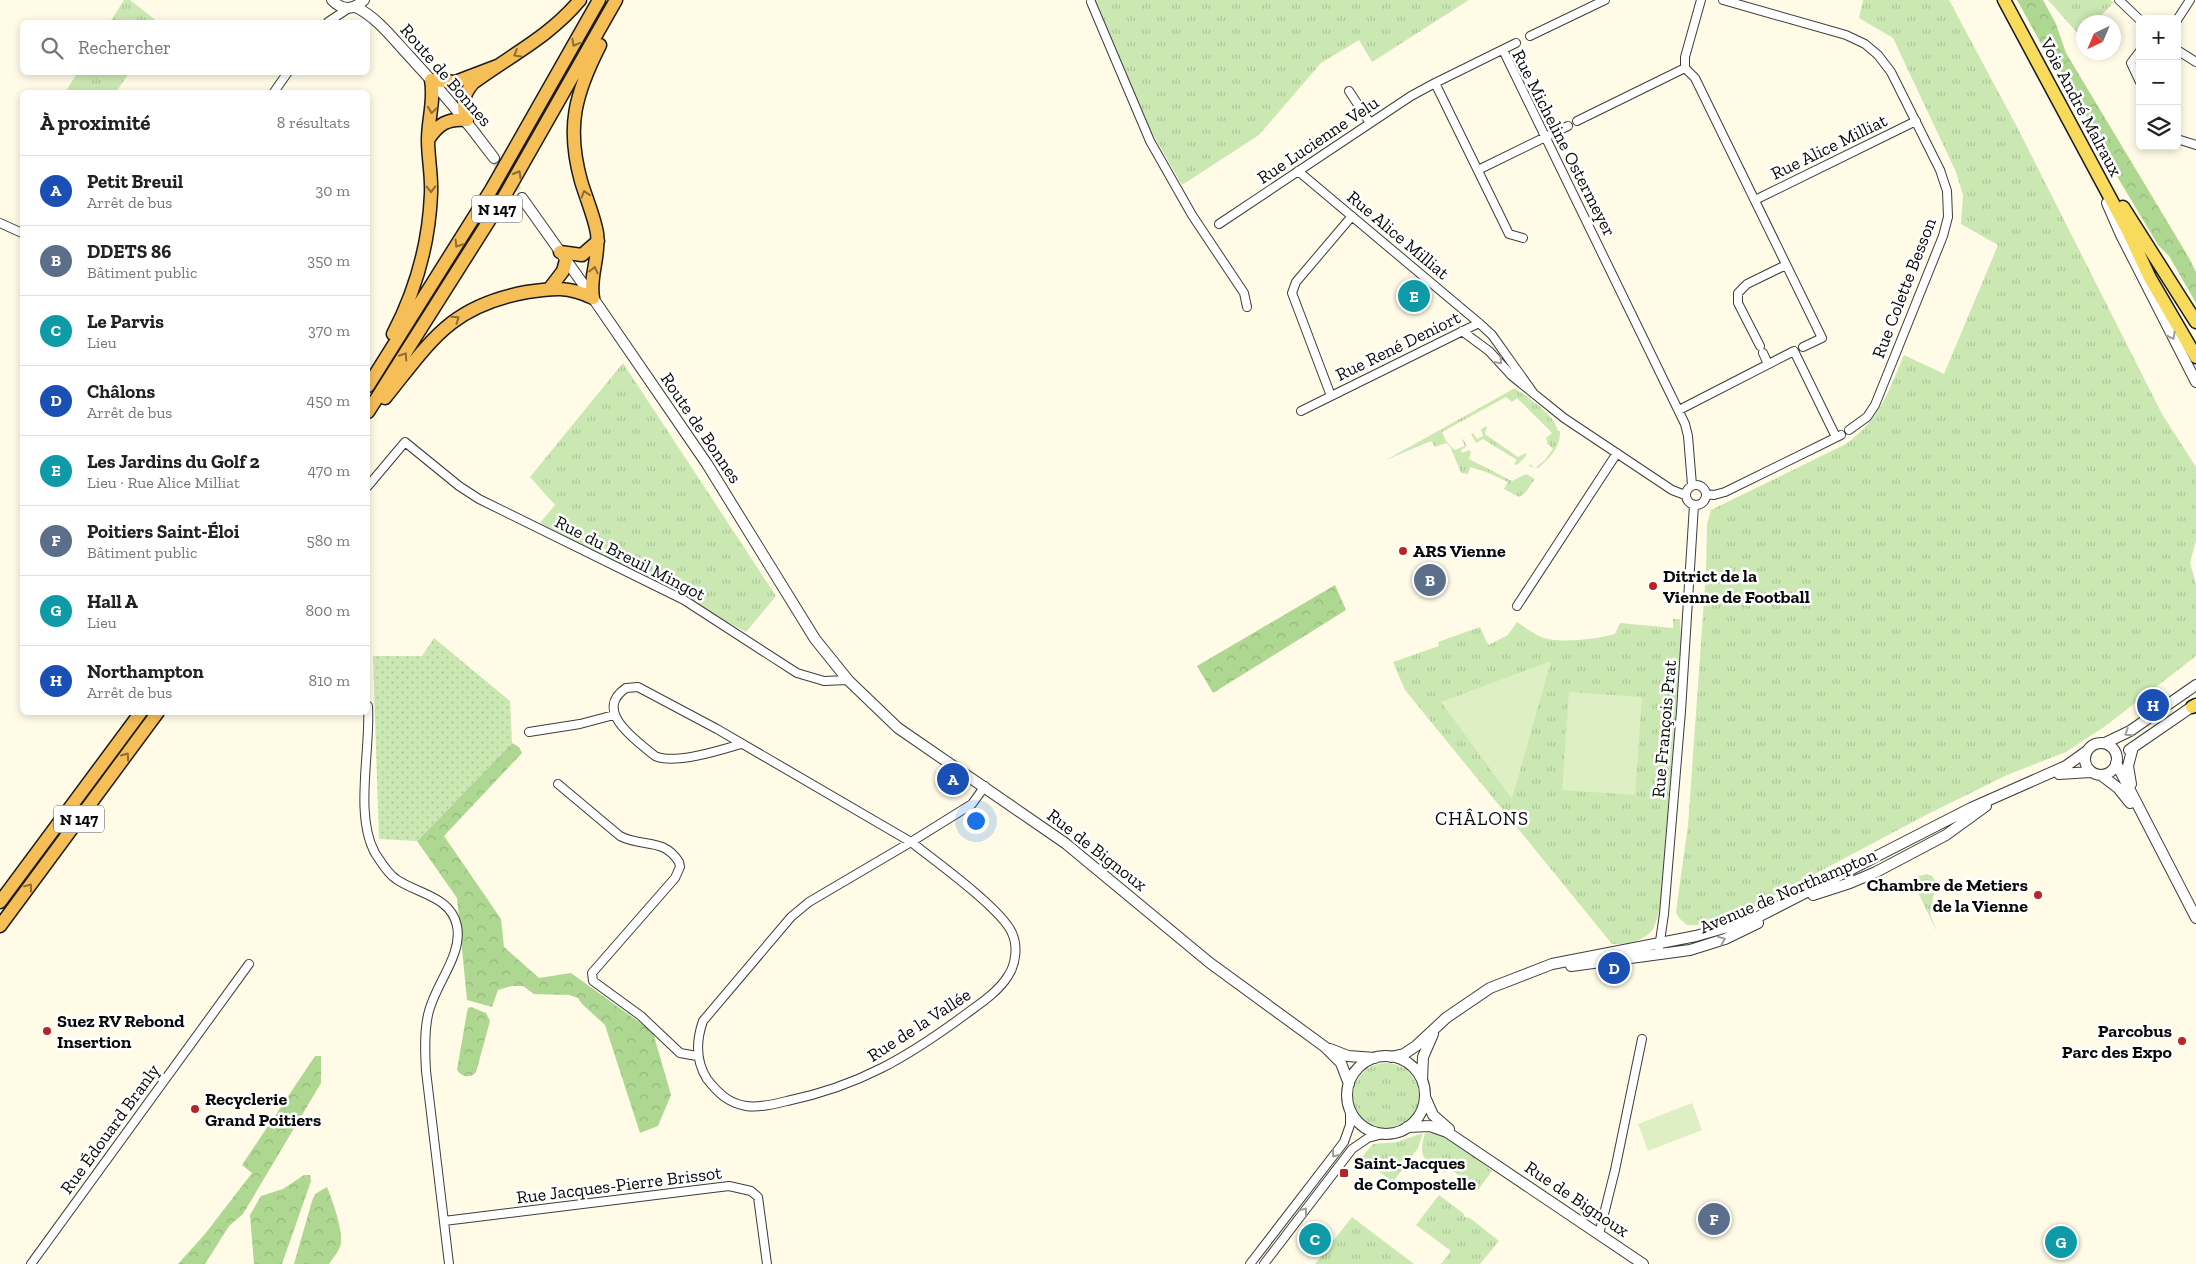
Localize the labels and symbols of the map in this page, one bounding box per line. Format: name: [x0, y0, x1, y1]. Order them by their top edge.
north arrow: [2076, 15, 2121, 60]
street label: Route de Bonnes: [395, 19, 497, 131]
street label: Voie André Malraux: [2035, 33, 2127, 180]
one-way arrow: [572, 37, 582, 46]
street label: Rue Micheline Ostermeyer: [1507, 46, 1621, 240]
one-way arrow: [513, 48, 522, 58]
street label: Rue Lucienne Velu: [1253, 91, 1383, 189]
one-way arrow: [427, 106, 438, 114]
street label: Rue Alice Milliat: [1767, 109, 1891, 185]
one-way arrow: [511, 170, 521, 179]
one-way arrow: [426, 185, 436, 193]
street label: Rue Alice Milliat: [1342, 186, 1454, 284]
one-way arrow: [581, 190, 591, 199]
road number: N 147: [472, 195, 522, 222]
street label: Rue Colette Besson: [1867, 214, 1941, 361]
one-way arrow: [455, 238, 465, 247]
one-way arrow: [588, 265, 599, 274]
pin: E: [1398, 277, 1430, 315]
street label: Rue René Deniort: [1332, 306, 1464, 386]
one-way arrow: [450, 316, 460, 325]
one-way arrow: [2166, 330, 2176, 339]
one-way arrow: [397, 352, 407, 361]
one-way arrow: [1493, 356, 1502, 365]
street label: Route de Bonnes: [656, 368, 746, 488]
street label: Rue du Breuil Mingot: [551, 511, 709, 606]
place label: ARS Vienne: [1413, 540, 1506, 562]
marker: ARS Vienne: [1397, 545, 1409, 557]
pin: B: [1414, 561, 1446, 599]
place label: Ditrict de la Vienne de Football: [1663, 565, 1810, 608]
marker: Ditrict de la Vienne de Football: [1647, 580, 1659, 592]
street label: Rue François Prat: [1647, 659, 1681, 799]
pin: H: [2137, 686, 2169, 724]
one-way arrow: [2124, 727, 2133, 736]
one-way arrow: [120, 752, 129, 762]
pin: A: [937, 760, 969, 798]
street label: Rue de Bignoux: [1043, 804, 1151, 896]
road number: N 147: [54, 806, 104, 832]
district label: CHÂLONS: [1435, 807, 1529, 830]
your location: [963, 808, 989, 834]
street label: Avenue de Northampton: [1696, 843, 1881, 938]
place label: Chambre de Metiers de la Vienne: [1867, 874, 2028, 917]
one-way arrow: [23, 883, 32, 893]
marker: Chambre de Metiers de la Vienne: [2032, 889, 2044, 901]
one-way arrow: [1718, 935, 1726, 945]
pin: D: [1598, 949, 1630, 987]
street label: Rue de la Vallée: [863, 983, 975, 1067]
place label: Suez RV Rebond Insertion: [57, 1010, 185, 1053]
place label: Parcobus Parc des Expo: [2062, 1020, 2173, 1063]
marker: Suez RV Rebond Insertion: [41, 1025, 53, 1037]
marker: Parcobus Parc des Expo: [2176, 1035, 2188, 1047]
street label: Rue Édouard Branly: [56, 1059, 165, 1198]
place label: Recyclerie Grand Poitiers: [205, 1088, 321, 1131]
marker: Recyclerie Grand Poitiers: [189, 1103, 201, 1115]
one-way arrow: [1332, 1148, 1341, 1158]
place label: Saint-Jacques de Compostelle: [1354, 1152, 1476, 1195]
street label: Rue de Bignoux: [1521, 1156, 1633, 1242]
street label: Rue Jacques-Pierre Brissot: [515, 1161, 723, 1209]
marker: Saint-Jacques de Compostelle: [1338, 1167, 1350, 1179]
pin: F: [1698, 1200, 1730, 1238]
one-way arrow: [1298, 1207, 1307, 1217]
pin: C: [1299, 1220, 1331, 1258]
pin: G: [2045, 1223, 2077, 1261]

